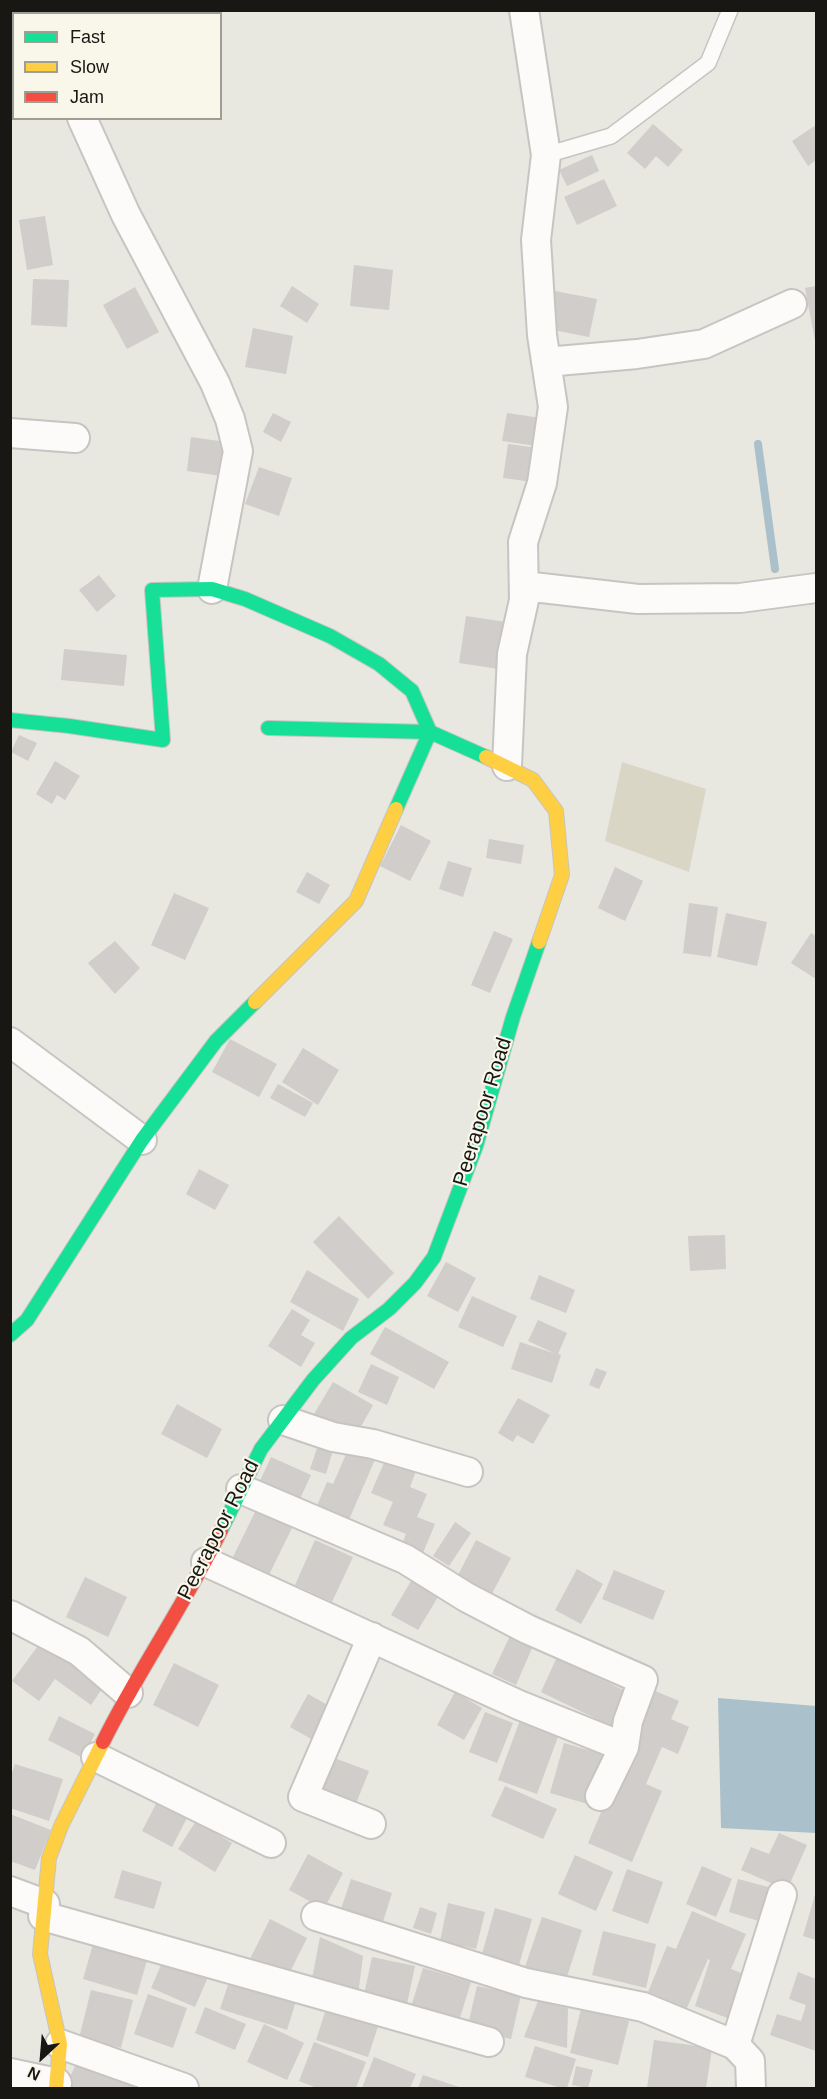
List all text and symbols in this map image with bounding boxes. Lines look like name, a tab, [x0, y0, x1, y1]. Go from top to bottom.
legend	[12, 12, 222, 120]
text: Fast	[70, 27, 105, 47]
text: Slow	[70, 57, 109, 77]
text: Jam	[70, 87, 104, 107]
street label: Peerapoor Road	[448, 1035, 518, 1189]
street label: Peerapoor Road	[173, 1456, 265, 1604]
north arrow	[12, 2027, 72, 2087]
text: N	[25, 2063, 43, 2084]

